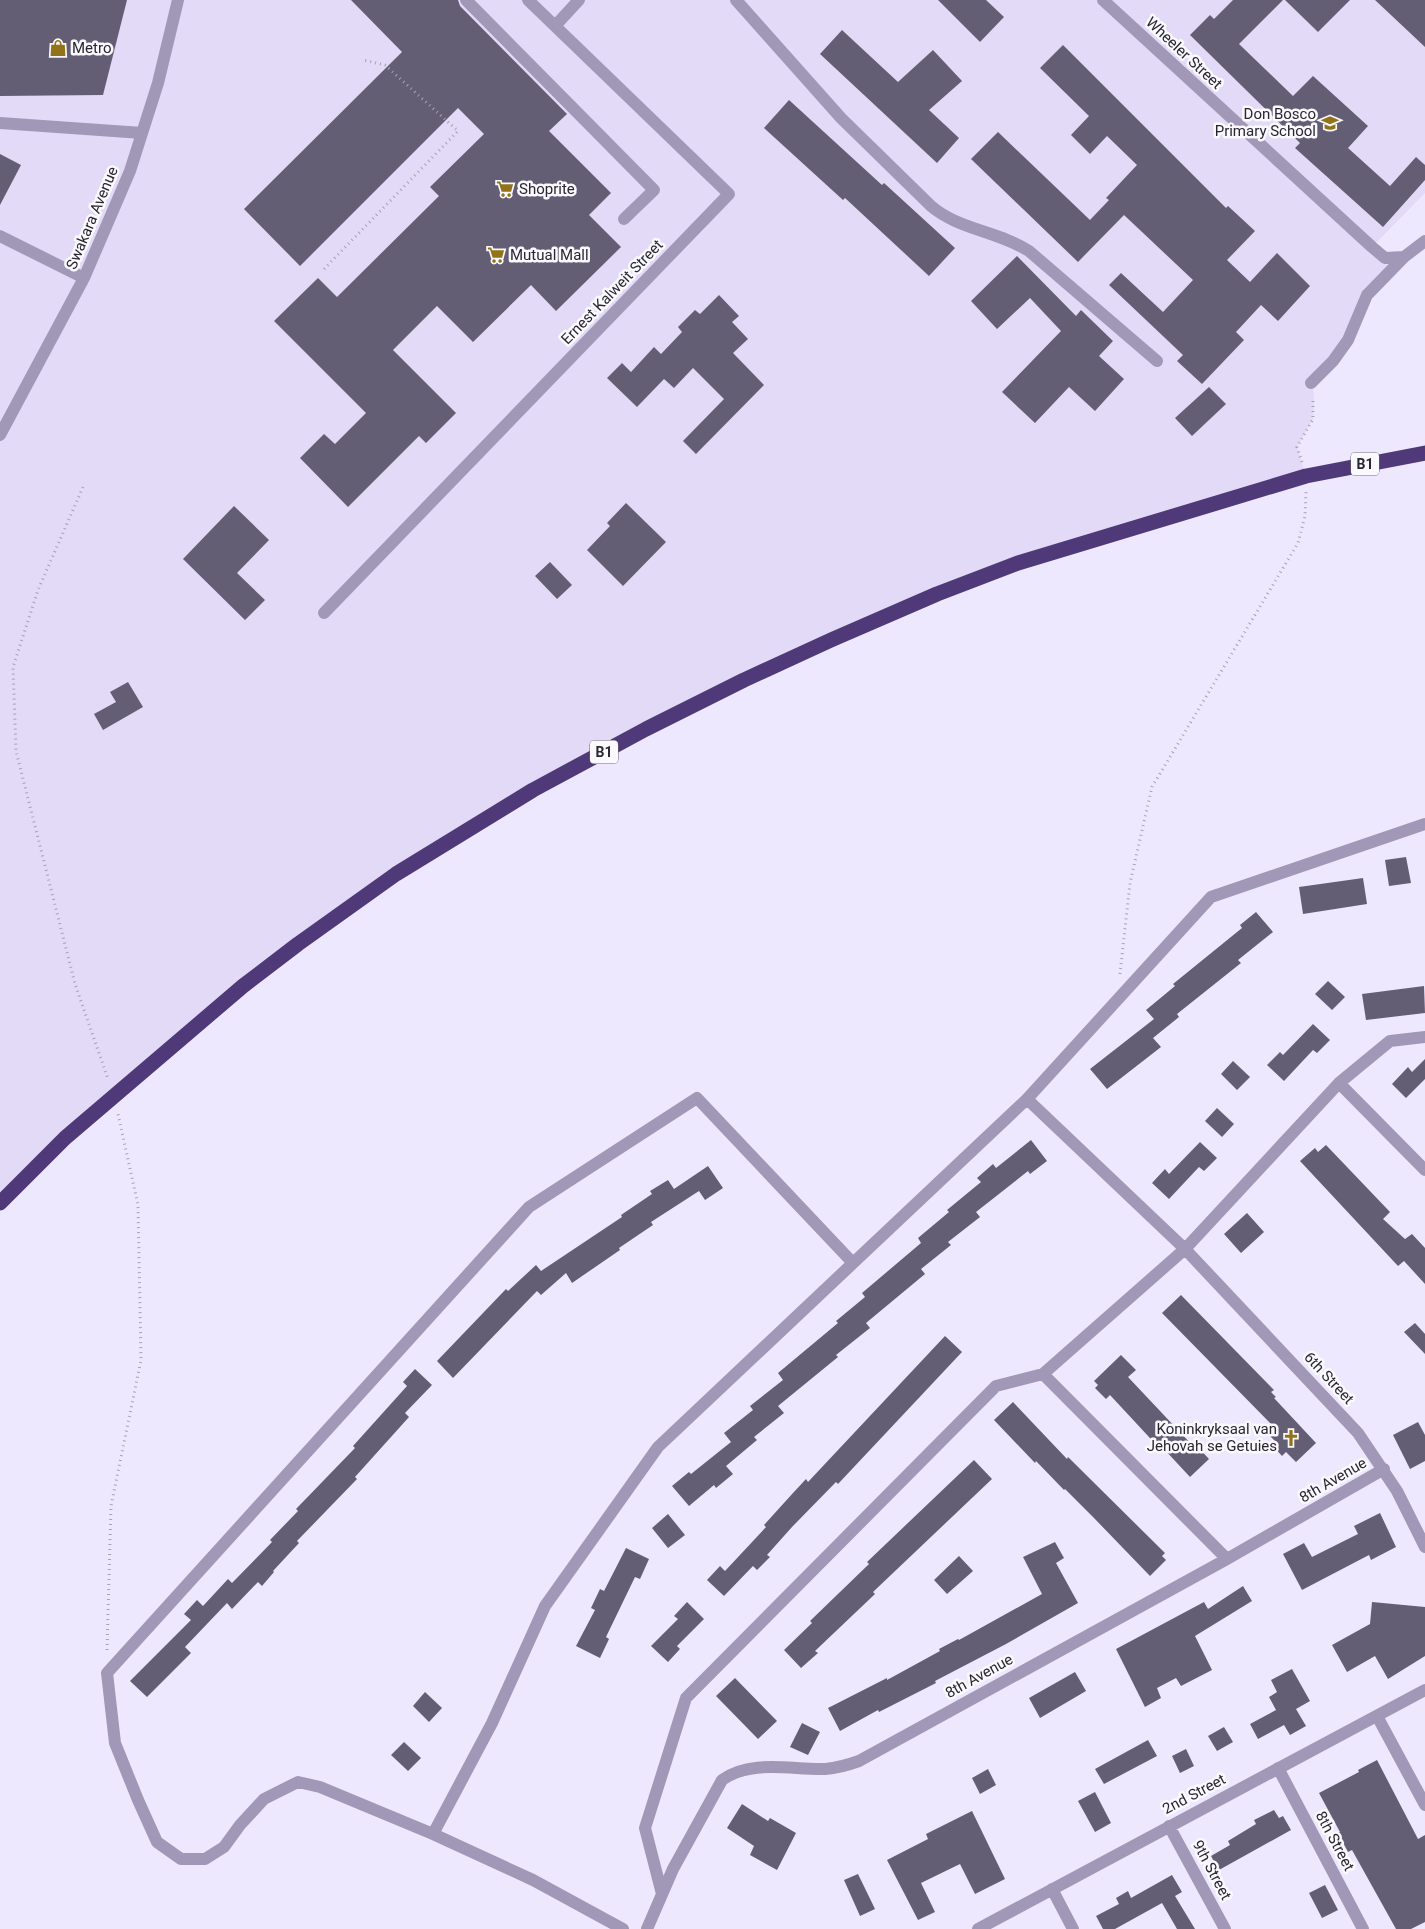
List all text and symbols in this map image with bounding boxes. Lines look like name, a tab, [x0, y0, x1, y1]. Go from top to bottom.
street label: Wheeler Street	[1142, 13, 1226, 93]
shop icon: Metro	[48, 38, 68, 58]
place label: Metro	[72, 39, 111, 57]
place label: Don Bosco Primary School	[1215, 105, 1316, 140]
school or university icon: Don Bosco Primary School	[1320, 113, 1340, 133]
street label: Swakara Avenue	[62, 164, 122, 272]
supermarket icon: Shoprite	[495, 179, 515, 199]
place label: Shoprite	[519, 180, 575, 198]
street label: Ernest Kalweit Street	[557, 236, 667, 348]
supermarket icon: Mutual Mall	[486, 245, 506, 265]
place label: Mutual Mall	[510, 246, 589, 264]
road number: B1	[1351, 452, 1379, 476]
road number: B1	[590, 740, 618, 764]
street label: 6th Street	[1300, 1348, 1358, 1408]
place label: Koninkryksaal van Jehovah se Getuies	[1147, 1420, 1277, 1455]
church icon: Koninkryksaal van Jehovah se Getuies	[1281, 1428, 1301, 1448]
street label: 8th Avenue	[1296, 1454, 1370, 1506]
street label: 8th Avenue	[942, 1650, 1016, 1702]
street label: 2nd Street	[1160, 1770, 1229, 1818]
street label: 8th Street	[1312, 1808, 1358, 1874]
street label: 9th Street	[1189, 1837, 1235, 1903]

